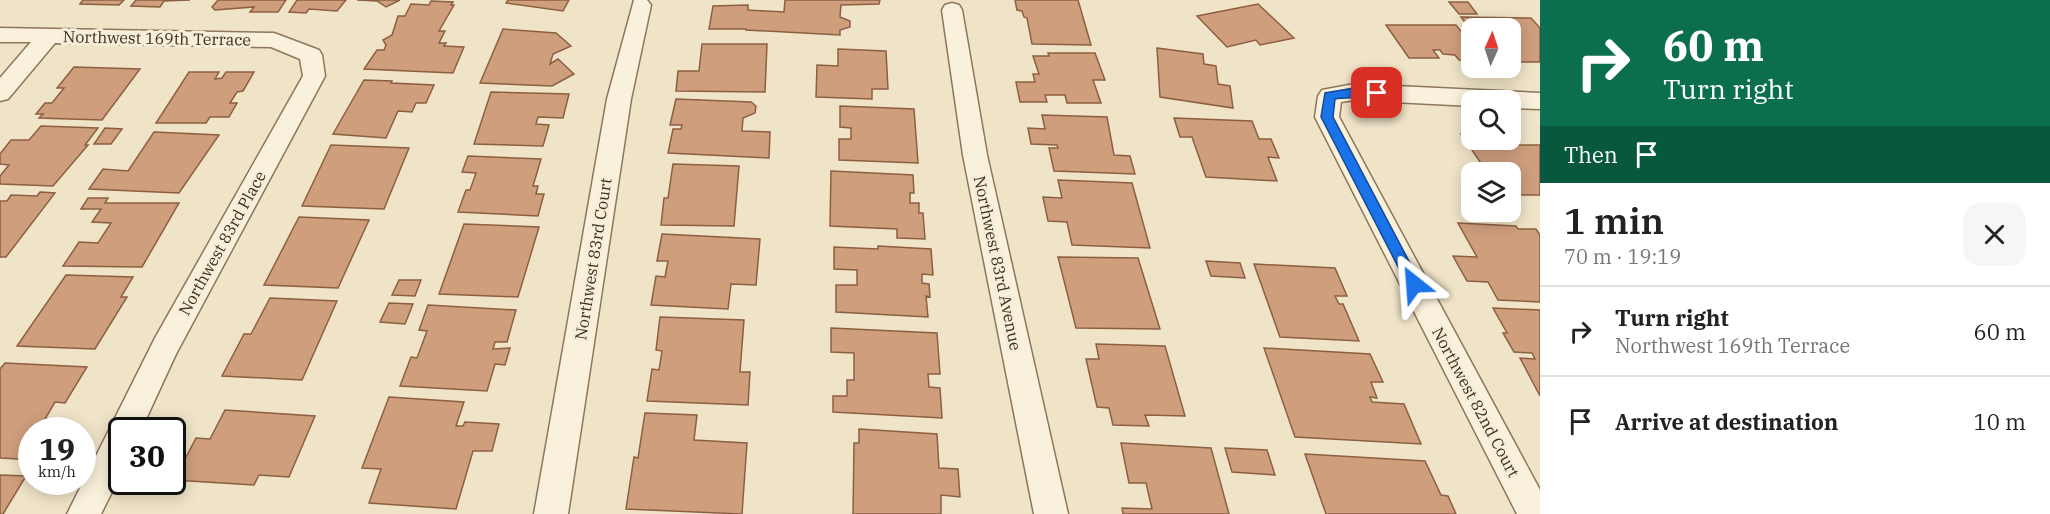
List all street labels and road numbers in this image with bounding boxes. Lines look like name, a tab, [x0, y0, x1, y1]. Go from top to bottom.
street label: Northwest 169th Terrace	[63, 26, 251, 50]
street label: Northwest 83rd Place	[174, 167, 270, 319]
street label: Northwest 83rd Avenue	[970, 174, 1026, 352]
street label: Northwest 83rd Court	[570, 176, 616, 341]
street label: Northwest 82nd Court	[1428, 324, 1524, 481]

